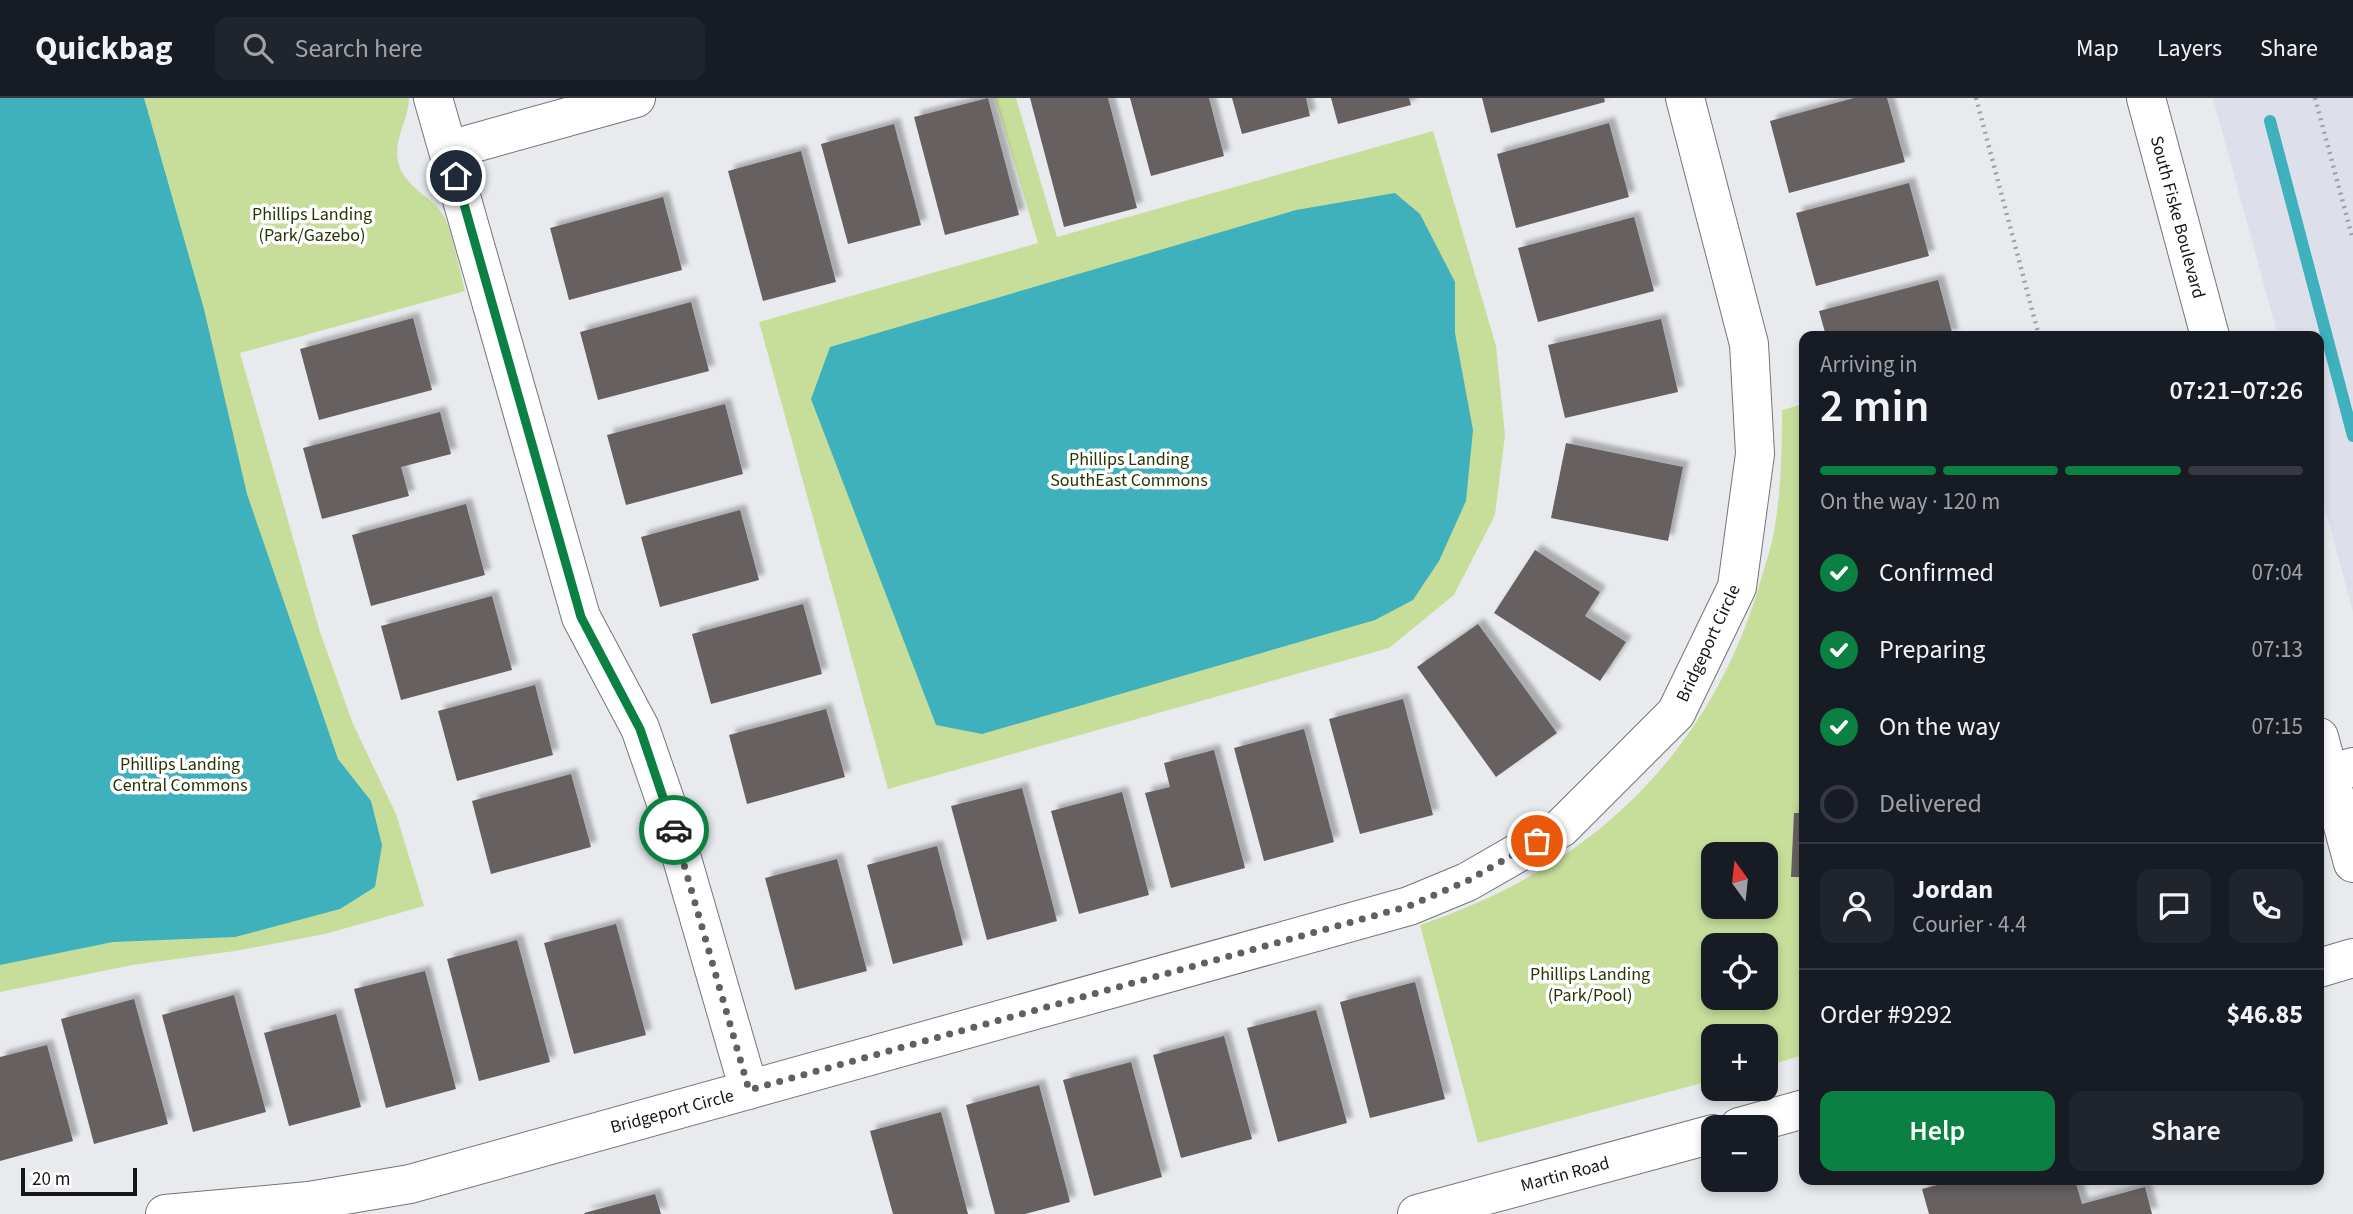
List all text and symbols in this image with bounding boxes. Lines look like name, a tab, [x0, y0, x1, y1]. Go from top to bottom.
search box	[215, 17, 705, 80]
text: Quickbag	[35, 25, 173, 72]
icon: search	[239, 29, 277, 67]
text: Search here	[295, 30, 423, 67]
text: Map	[2076, 31, 2119, 66]
text: Layers	[2157, 31, 2222, 66]
text: Share	[2260, 31, 2318, 66]
street label: South Fiske Boulevard	[2144, 133, 2211, 301]
pin	[426, 146, 486, 206]
icon: home	[437, 157, 475, 195]
park label: Phillips Landing (Park/Gazebo)	[252, 202, 372, 248]
text: Arriving in	[1820, 348, 1918, 381]
text: 07:21–07:26	[2170, 372, 2303, 409]
text: 2 min	[1820, 374, 1929, 439]
park label: Phillips Landing SouthEast Commons	[1050, 447, 1208, 493]
text: On the way · 120 m	[1820, 485, 2000, 518]
icon: check	[1820, 554, 1858, 592]
text: Confirmed	[1879, 554, 1994, 591]
text: 07:04	[2252, 556, 2303, 589]
street label: Bridgeport Circle	[1670, 580, 1747, 706]
icon: check	[1820, 631, 1858, 669]
text: Preparing	[1879, 631, 1985, 668]
text: 07:13	[2252, 633, 2303, 666]
icon: check	[1820, 708, 1858, 746]
text: On the way	[1879, 708, 2000, 745]
text: 07:15	[2252, 710, 2303, 743]
park label: Phillips Landing Central Commons	[112, 752, 248, 798]
text: Delivered	[1879, 785, 1982, 822]
courier	[639, 795, 709, 865]
icon: car	[655, 811, 693, 849]
pin	[1507, 811, 1567, 871]
icon: bag	[1518, 822, 1556, 860]
north arrow	[1701, 842, 1778, 919]
map controls	[1701, 842, 1778, 1192]
button: person	[1820, 869, 1894, 943]
button: chat	[2137, 869, 2211, 943]
button: phone	[2229, 869, 2303, 943]
text: Jordan	[1912, 871, 1993, 908]
text: Courier · 4.4	[1912, 908, 2027, 941]
button: locate	[1701, 933, 1778, 1010]
park label: Phillips Landing (Park/Pool)	[1530, 962, 1650, 1008]
text: Order #9292	[1820, 996, 1952, 1033]
text: $46.85	[2227, 996, 2303, 1033]
button: +	[1701, 1024, 1778, 1101]
street label: Bridgeport Circle	[607, 1083, 737, 1140]
button: Help	[1820, 1091, 2055, 1171]
button: Share	[2069, 1091, 2303, 1171]
button: −	[1701, 1115, 1778, 1192]
street label: Martin Road	[1518, 1151, 1612, 1198]
scale bar	[21, 1165, 136, 1197]
text: 20 m	[32, 1166, 70, 1193]

